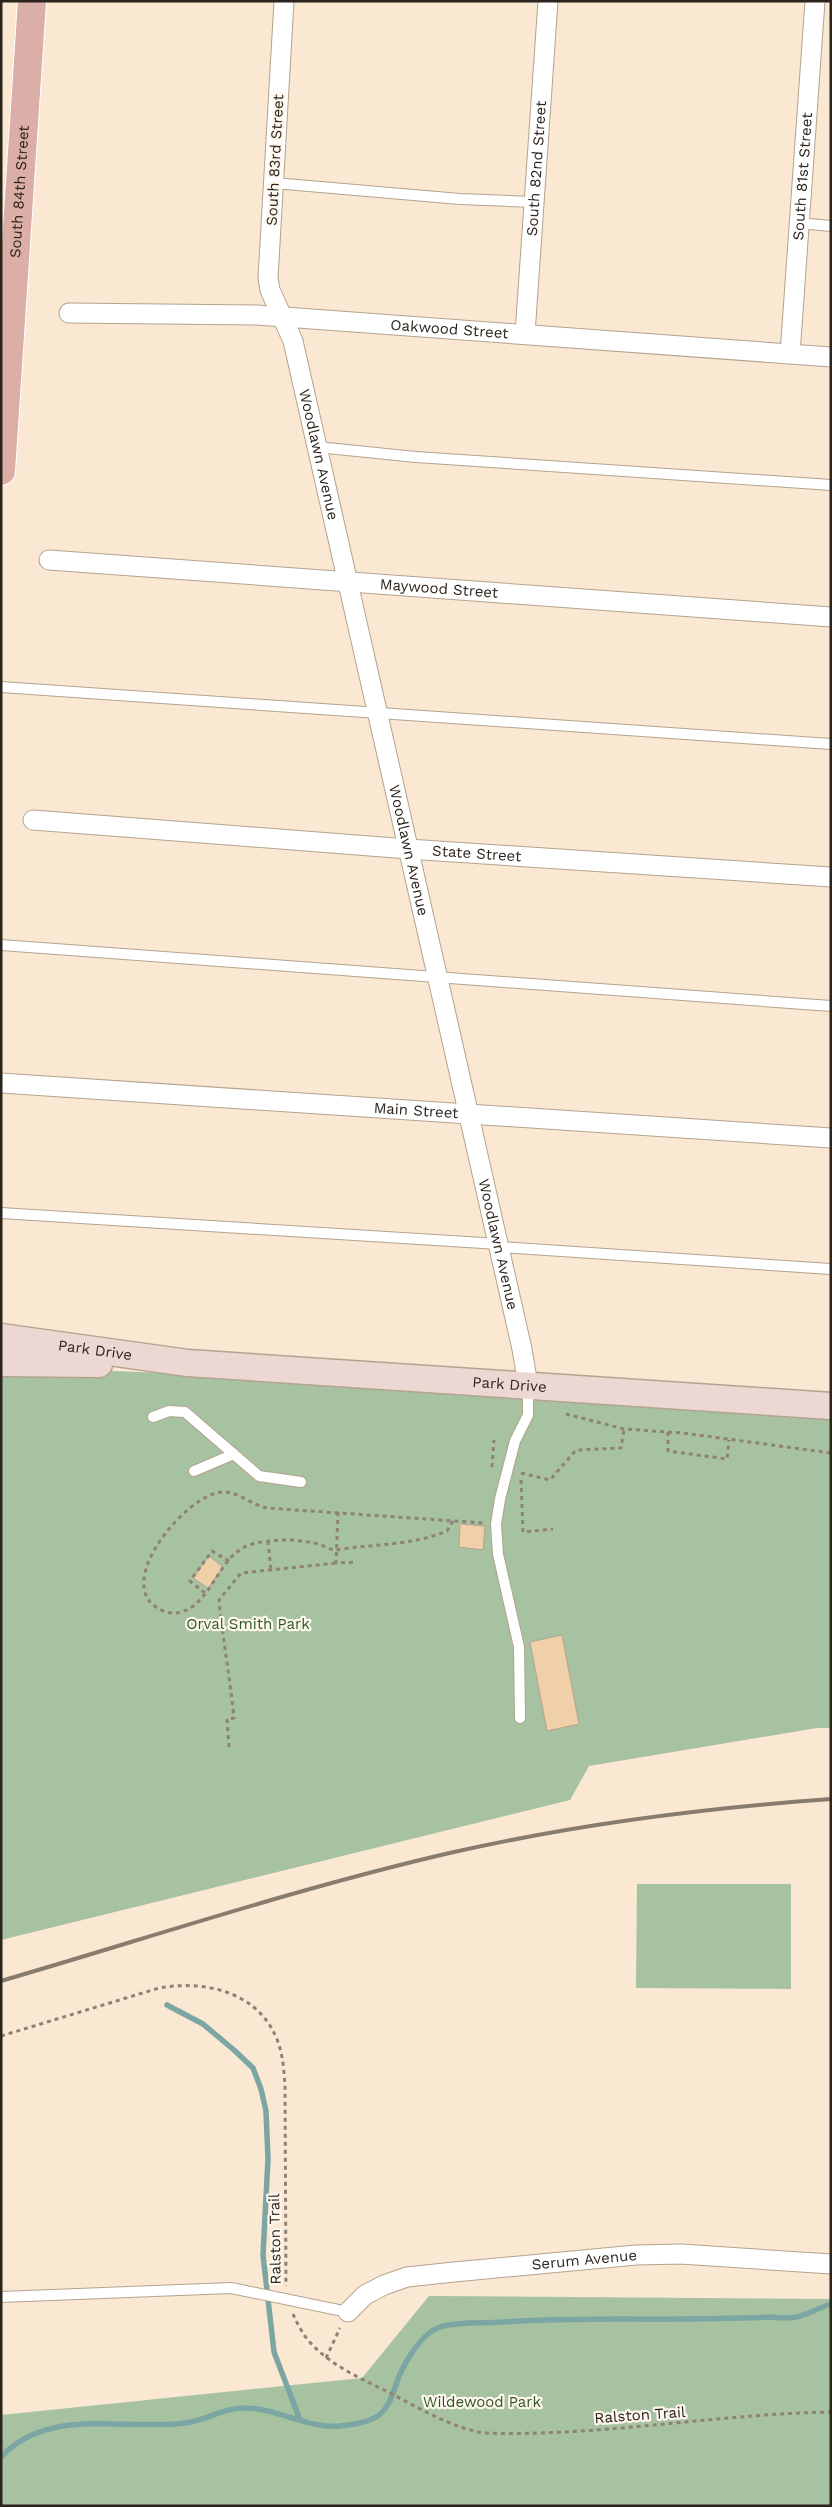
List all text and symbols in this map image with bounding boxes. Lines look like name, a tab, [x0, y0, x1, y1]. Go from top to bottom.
street label: South 83rd Street	[263, 93, 287, 226]
street label: South 82nd Street	[523, 99, 550, 237]
street label: South 81st Street	[789, 111, 816, 241]
street label: South 84th Street	[6, 124, 33, 259]
street label: Oakwood Street	[390, 316, 510, 342]
street label: Woodlawn Avenue	[295, 387, 342, 522]
street label: Maywood Street	[379, 575, 499, 602]
street label: Woodlawn Avenue	[385, 783, 432, 918]
street label: State Street	[432, 842, 523, 866]
street label: Main Street	[373, 1099, 460, 1122]
street label: Woodlawn Avenue	[475, 1177, 522, 1312]
street label: Park Drive	[57, 1336, 133, 1364]
street label: Park Drive	[472, 1373, 547, 1396]
park label: Orval Smith Park	[186, 1615, 310, 1633]
street label: Ralston Trail	[265, 2193, 285, 2285]
street label: Serum Avenue	[531, 2246, 638, 2274]
park label: Wildewood Park	[423, 2393, 541, 2411]
street label: Ralston Trail	[594, 2403, 687, 2427]

